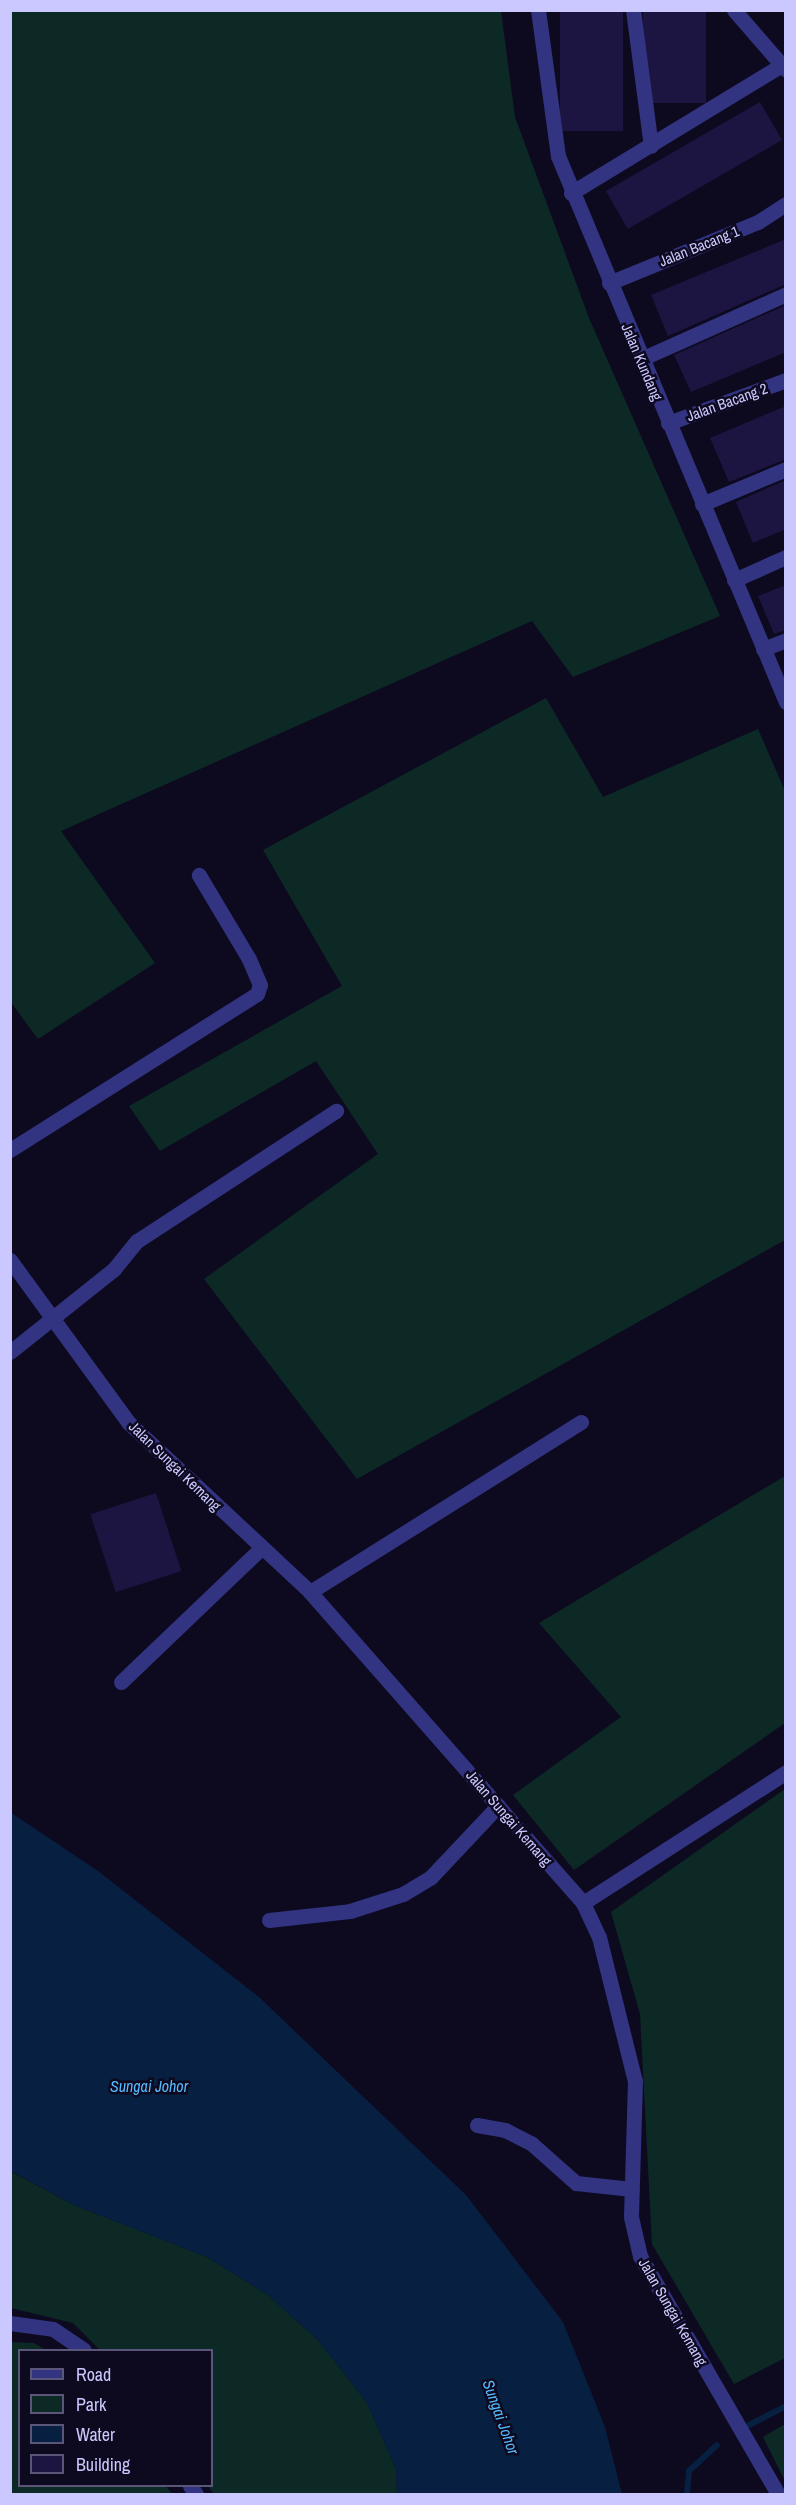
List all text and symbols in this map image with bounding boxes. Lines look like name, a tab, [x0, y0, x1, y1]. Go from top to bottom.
street label: Jalan Bacang 1	[656, 222, 742, 270]
street label: Jalan Kundang	[618, 321, 666, 403]
street label: Jalan Bacang 2	[684, 379, 770, 425]
street label: Jalan Sungai Kemang	[125, 1417, 225, 1515]
street label: Jalan Sungai Kemang	[463, 1766, 555, 1870]
water label: Sungai Johor	[110, 2076, 188, 2096]
street label: Jalan Sungai Kemang	[635, 2255, 711, 2369]
legend	[18, 2349, 213, 2487]
text: Road	[76, 2362, 111, 2387]
water label: Sungai Johor	[479, 2377, 523, 2457]
text: Park	[76, 2392, 106, 2417]
text: Water	[76, 2422, 115, 2447]
text: Building	[76, 2452, 130, 2477]

